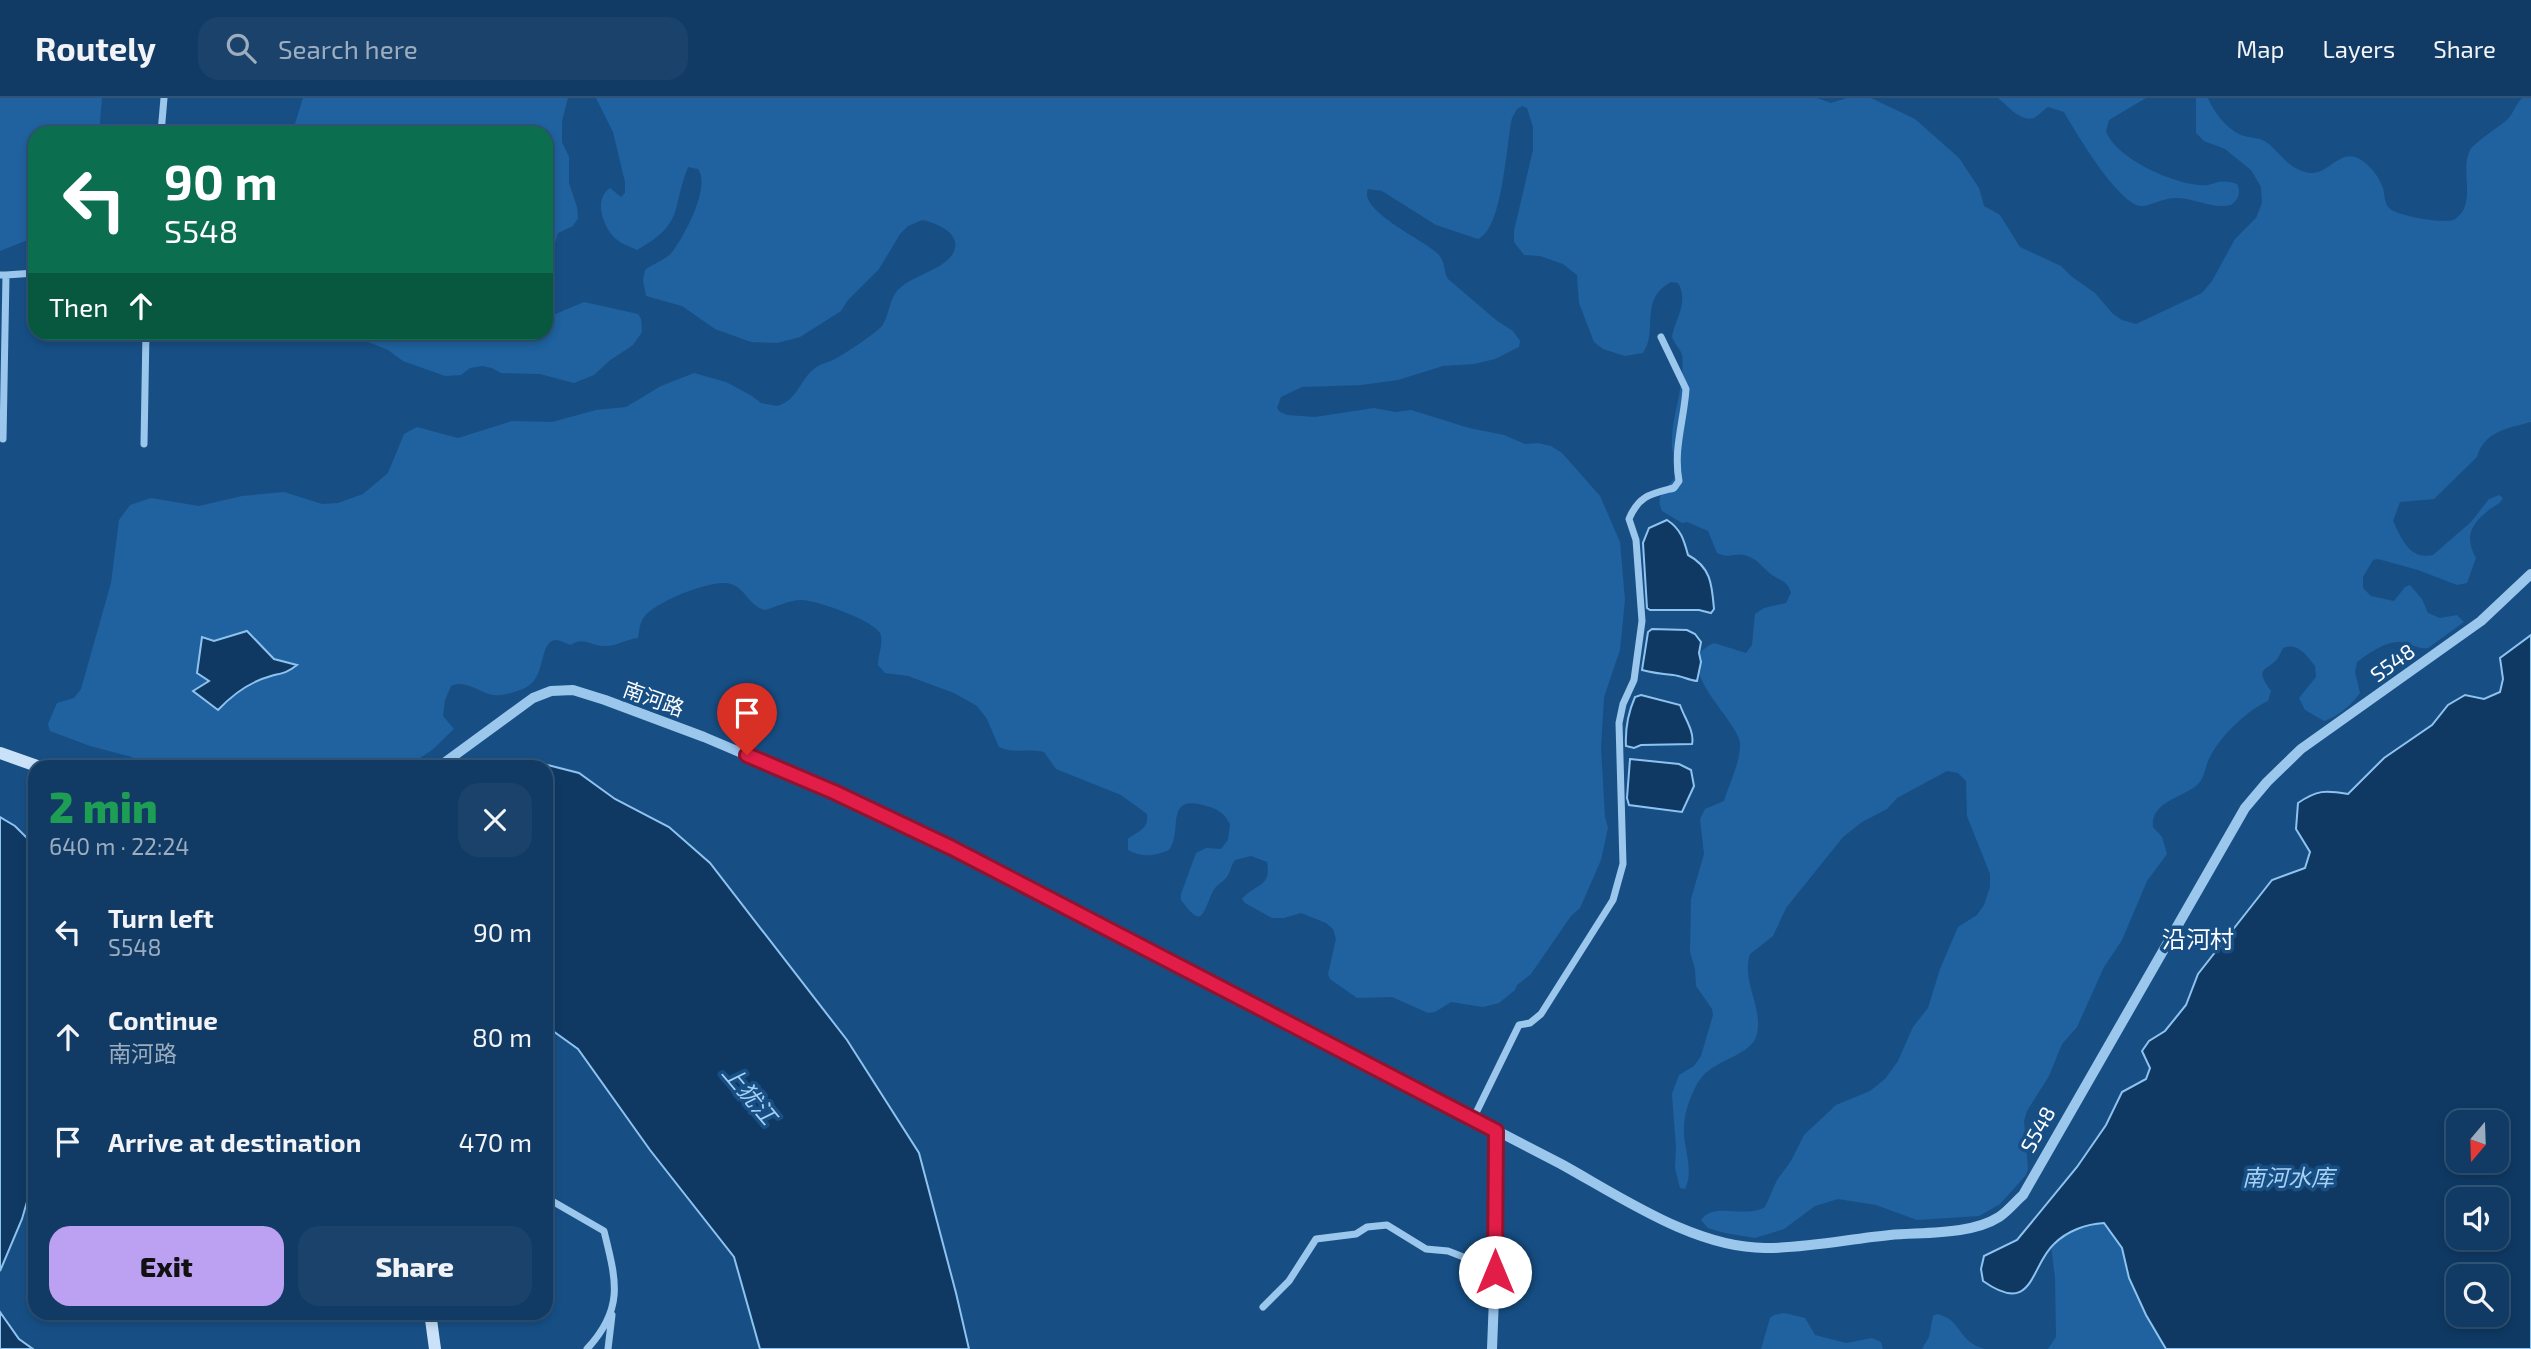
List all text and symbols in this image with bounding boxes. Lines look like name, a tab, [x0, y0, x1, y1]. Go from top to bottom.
search box	[198, 17, 688, 80]
text: Routely	[35, 28, 156, 68]
icon: search	[222, 29, 260, 67]
text: Search here	[278, 33, 418, 64]
text: Map	[2236, 34, 2284, 63]
text: Layers	[2322, 34, 2395, 63]
text: Share	[2433, 34, 2496, 63]
text: 90 m	[164, 151, 278, 210]
icon: left	[49, 154, 140, 245]
text: S548	[164, 211, 238, 249]
icon: ahead	[122, 287, 160, 325]
text: Then	[49, 291, 108, 322]
street label: S548	[2365, 638, 2419, 686]
street label: 南河路	[620, 675, 688, 721]
pin	[717, 683, 777, 755]
icon: arrive	[728, 694, 766, 732]
text: 2 min	[49, 781, 158, 831]
button: close	[458, 783, 532, 857]
text: 640 m · 22:24	[49, 832, 189, 860]
text: Turn left	[108, 902, 214, 933]
icon: left	[49, 913, 87, 951]
text: 90 m	[473, 916, 532, 947]
district label: 沿河村	[2162, 924, 2234, 953]
text: S548	[108, 933, 161, 961]
text: Continue	[108, 1004, 218, 1035]
icon: ahead	[49, 1018, 87, 1056]
text: 80 m	[472, 1021, 532, 1052]
text: 南河路	[108, 1039, 177, 1067]
water label: 上犹江	[717, 1059, 785, 1132]
street label: S548	[2014, 1102, 2060, 1156]
north arrow	[2446, 1110, 2510, 1172]
map controls	[2446, 1110, 2509, 1327]
icon: arrive	[49, 1123, 87, 1161]
text: Arrive at destination	[108, 1126, 361, 1157]
text: 470 m	[458, 1126, 532, 1157]
water label: 南河水库	[2242, 1163, 2338, 1191]
button: sound	[2446, 1187, 2509, 1250]
button: Exit	[49, 1226, 284, 1306]
button: Share	[298, 1226, 532, 1306]
position arrow	[1458, 1235, 1532, 1309]
button: search	[2446, 1264, 2509, 1327]

